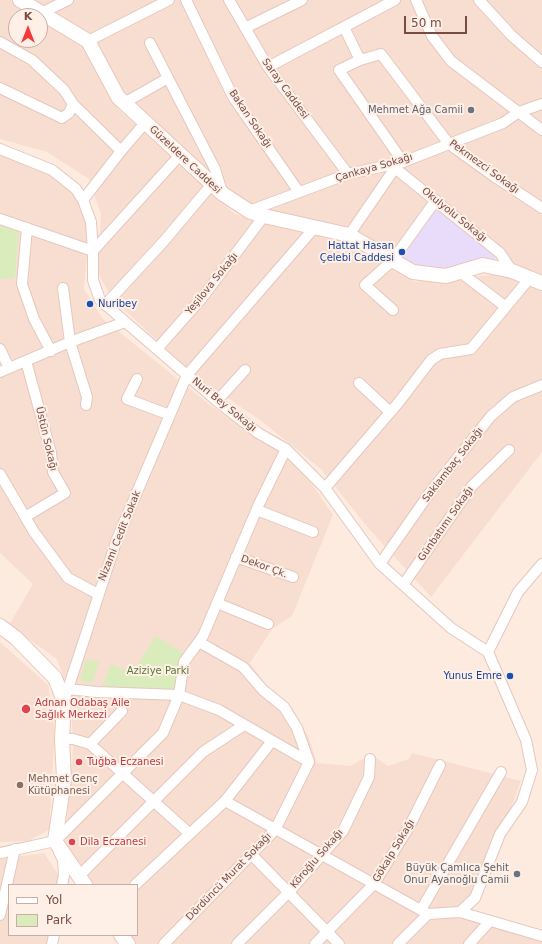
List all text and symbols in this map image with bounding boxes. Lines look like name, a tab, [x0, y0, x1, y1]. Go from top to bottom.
north arrow	[8, 8, 48, 48]
scale bar	[406, 8, 469, 34]
text: K	[24, 10, 32, 23]
text: 50 m	[411, 16, 442, 30]
street label: Saray Caddesi	[259, 56, 311, 122]
street label: Bakan Sokağı	[226, 88, 274, 150]
place label: Mehmet Ağa Camii	[368, 104, 463, 116]
marker: Mehmet Ağa Camii	[466, 105, 476, 115]
street label: Güzeldere Caddesi	[147, 124, 223, 196]
street label: Pekmezci Sokağı	[447, 138, 521, 196]
street label: Çankaya Sokağı	[334, 151, 414, 185]
street label: Okulyolu Sokağı	[419, 185, 489, 245]
place label: Hattat Hasan Çelebi Caddesi	[320, 240, 394, 264]
marker: Hattat Hasan Çelebi Caddesi	[397, 247, 407, 257]
street label: Yeşilova Sokağı	[183, 251, 241, 317]
place label: Nuribey	[98, 298, 137, 310]
marker: Nuribey	[85, 299, 95, 309]
street label: Nuri Bey Sokağı	[189, 375, 259, 435]
street label: Üstün Sokağı	[33, 406, 59, 472]
street label: Saklambaç Sokağı	[420, 425, 486, 505]
street label: Günbatımı Sokağı	[416, 484, 476, 564]
street label: Nizami Cedit Sokak	[96, 489, 144, 583]
street label: Dekor Çk.	[239, 553, 289, 581]
park label: Aziziye Parki	[127, 665, 189, 677]
place label: Yunus Emre	[444, 670, 502, 682]
marker: Yunus Emre	[505, 671, 515, 681]
place label: Adnan Odabaş Aile Sağlık Merkezi	[35, 697, 130, 720]
marker: Adnan Odabaş Aile Sağlık Merkezi	[20, 703, 32, 715]
place label: Tuğba Eczanesi	[87, 756, 164, 768]
marker: Tuğba Eczanesi	[74, 757, 84, 767]
place label: Mehmet Genç Kütüphanesi	[28, 773, 98, 796]
marker: Mehmet Genç Kütüphanesi	[15, 780, 25, 790]
street label: Gökalp Sokağı	[371, 817, 417, 885]
street label: Köroğlu Sokağı	[288, 827, 346, 891]
street label: Dördüncü Murat Sokağı	[184, 831, 274, 923]
place label: Dila Eczanesi	[80, 836, 146, 848]
marker: Dila Eczanesi	[67, 837, 77, 847]
place label: Büyük Çamlıca Şehit Onur Ayanoğlu Camii	[403, 862, 509, 886]
marker: Büyük Çamlıca Şehit Onur Ayanoğlu Camii	[512, 869, 522, 879]
legend	[8, 884, 138, 936]
text: Yol	[46, 893, 62, 907]
text: Park	[46, 913, 72, 927]

